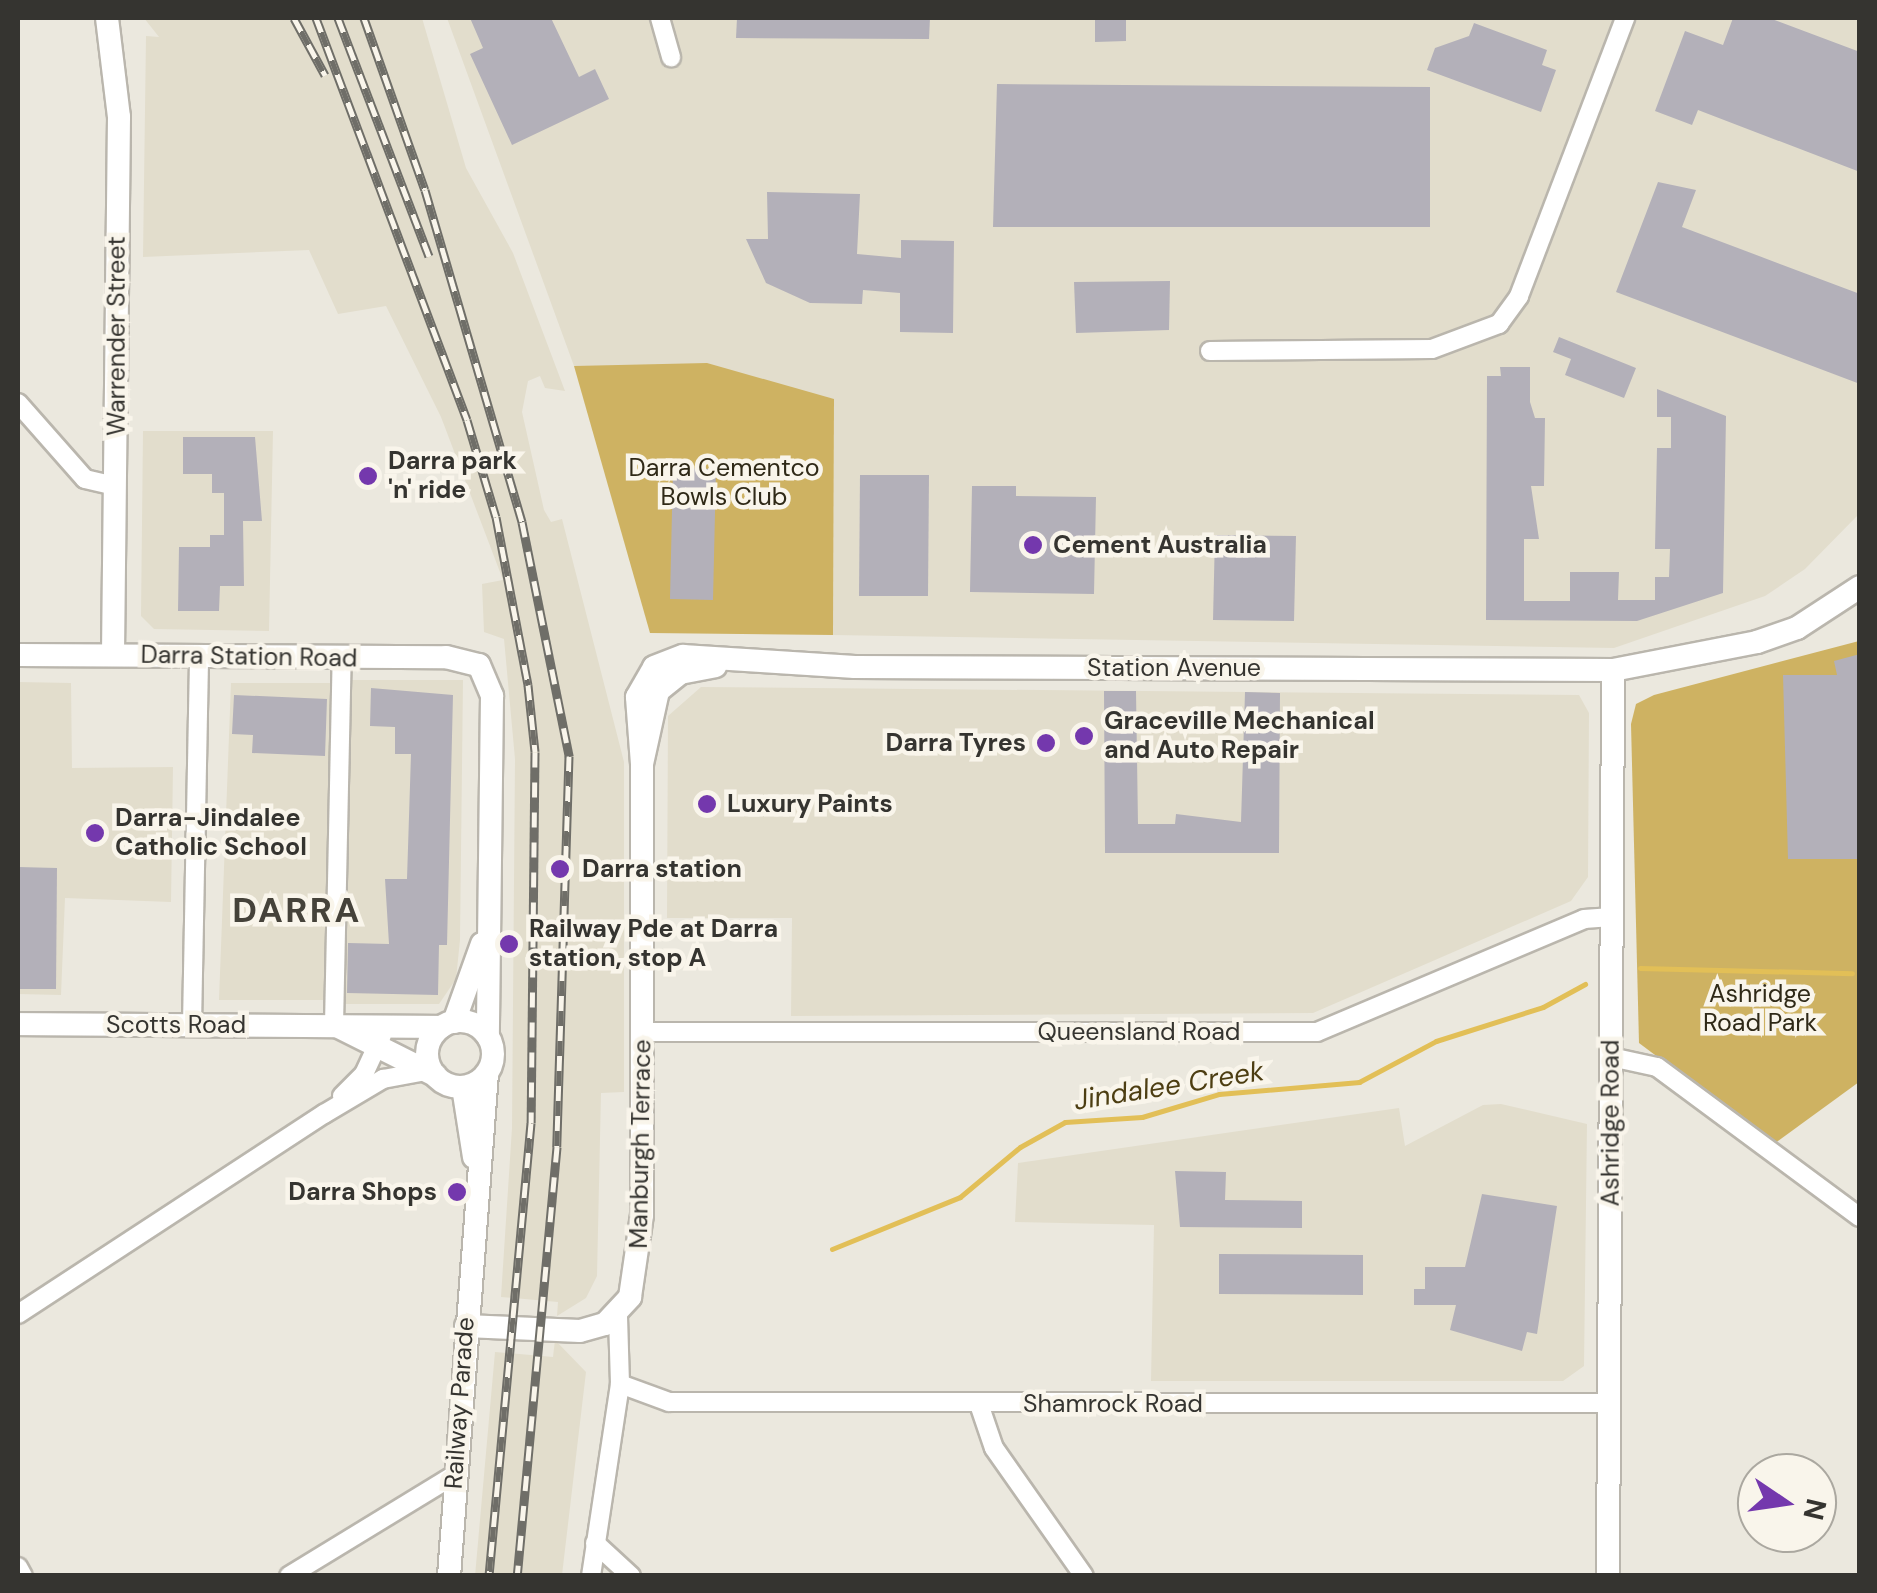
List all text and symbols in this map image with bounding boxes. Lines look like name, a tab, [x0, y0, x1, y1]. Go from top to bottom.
street label: Warrender Street	[102, 236, 132, 436]
place label: Darra park 'n' ride	[388, 447, 517, 506]
park label: Darra Cementco Bowls Club	[628, 454, 820, 513]
marker: Darra park 'n' ride	[357, 465, 379, 487]
place label: Cement Australia	[1053, 530, 1267, 560]
marker: Cement Australia	[1022, 534, 1044, 556]
street label: Darra Station Road	[140, 640, 358, 674]
street label: Station Avenue	[1087, 653, 1261, 683]
place label: Graceville Mechanical and Auto Repair	[1104, 707, 1375, 766]
marker: Graceville Mechanical and Auto Repair	[1073, 725, 1095, 747]
place label: Darra Tyres	[886, 728, 1026, 758]
marker: Darra Tyres	[1035, 732, 1057, 754]
place label: Luxury Paints	[727, 789, 893, 819]
marker: Luxury Paints	[696, 793, 718, 815]
place label: Darra-Jindalee Catholic School	[115, 804, 307, 863]
marker: Darra-Jindalee Catholic School	[84, 822, 106, 844]
place label: Darra station	[582, 854, 742, 884]
marker: Darra station	[547, 856, 573, 882]
district label: DARRA	[232, 889, 362, 931]
place label: Railway Pde at Darra station, stop A	[529, 915, 778, 974]
marker: Railway Pde at Darra station, stop A	[498, 933, 520, 955]
park label: Ashridge Road Park	[1703, 980, 1817, 1039]
street label: Scotts Road	[106, 1010, 246, 1040]
street label: Queensland Road	[1037, 1017, 1241, 1047]
street label: Manburgh Terrace	[624, 1039, 658, 1249]
street label: Ashridge Road	[1596, 1040, 1626, 1206]
water label: Jindalee Creek	[1072, 1054, 1266, 1118]
place label: Darra Shops	[288, 1177, 437, 1207]
marker: Darra Shops	[446, 1181, 468, 1203]
street label: Railway Parade	[439, 1316, 481, 1490]
street label: Shamrock Road	[1023, 1389, 1203, 1419]
north arrow	[1737, 1453, 1837, 1553]
text: N	[1794, 1495, 1835, 1524]

